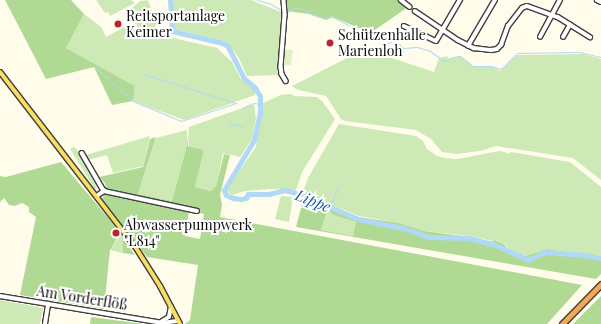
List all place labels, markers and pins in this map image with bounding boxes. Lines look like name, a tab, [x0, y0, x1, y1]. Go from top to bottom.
place label: Reitsportanlage Keimer	[126, 8, 225, 40]
marker: Reitsportanlage Keimer	[113, 19, 123, 29]
place label: Schützenhalle Marienloh	[338, 27, 426, 60]
marker: Schützenhalle Marienloh	[325, 38, 335, 48]
place label: Abwasserpumpwerk "L814"	[124, 217, 252, 250]
marker: Abwasserpumpwerk "L814"	[111, 228, 121, 238]

